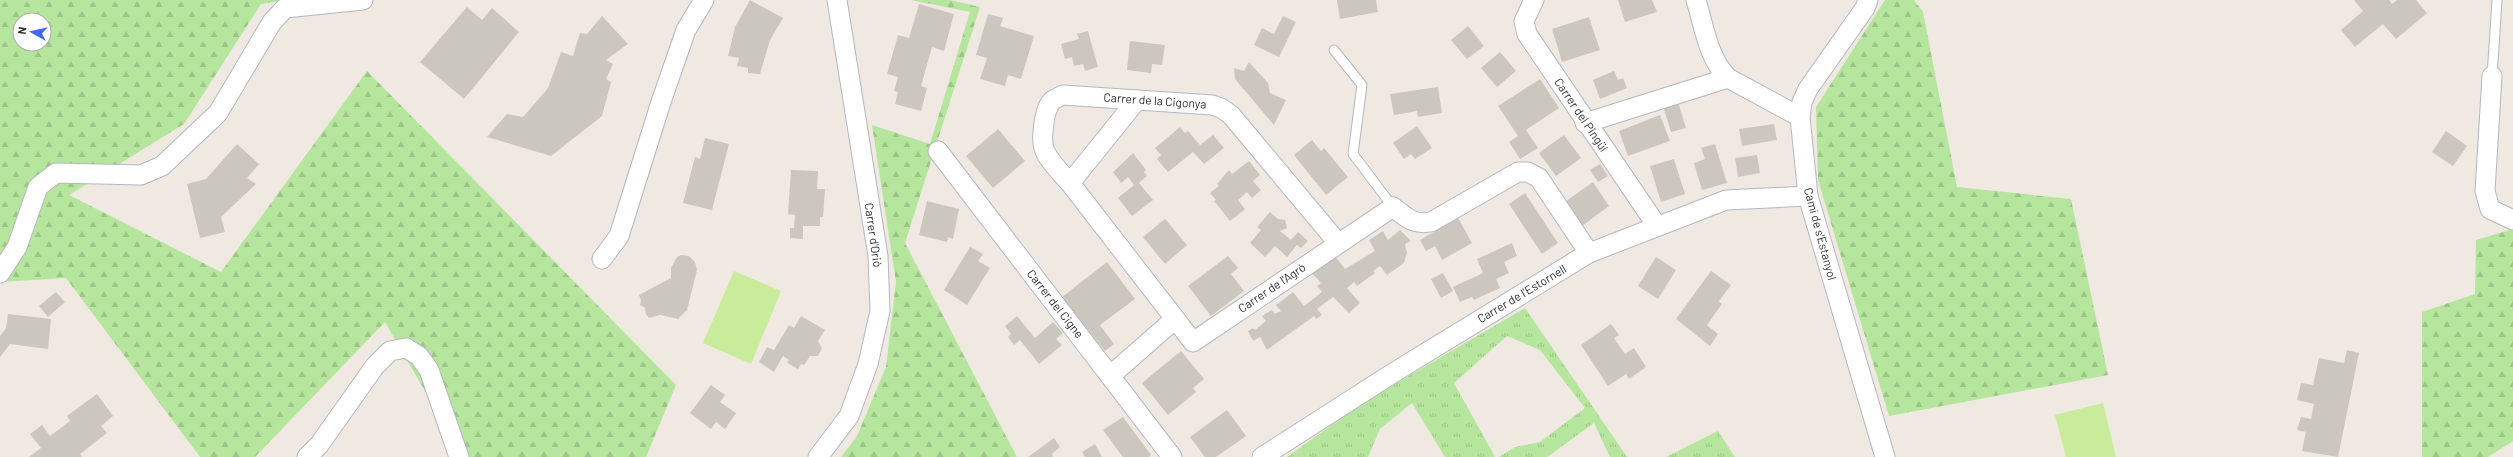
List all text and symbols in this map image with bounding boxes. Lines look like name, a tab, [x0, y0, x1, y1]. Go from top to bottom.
north arrow	[12, 12, 52, 52]
text: N	[15, 26, 29, 35]
street label: Carrer del Pingüí	[1552, 75, 1612, 154]
street label: Carrer de la Cigonya	[1103, 89, 1207, 111]
street label: Camí de s'Estanyol	[1802, 186, 1840, 281]
street label: Carrer d'Orió	[863, 202, 885, 268]
street label: Carrer de l'Agrò	[1235, 259, 1308, 315]
street label: Carrer de l'Estornell	[1474, 261, 1568, 325]
street label: Carrer del Cigne	[1025, 266, 1087, 340]

